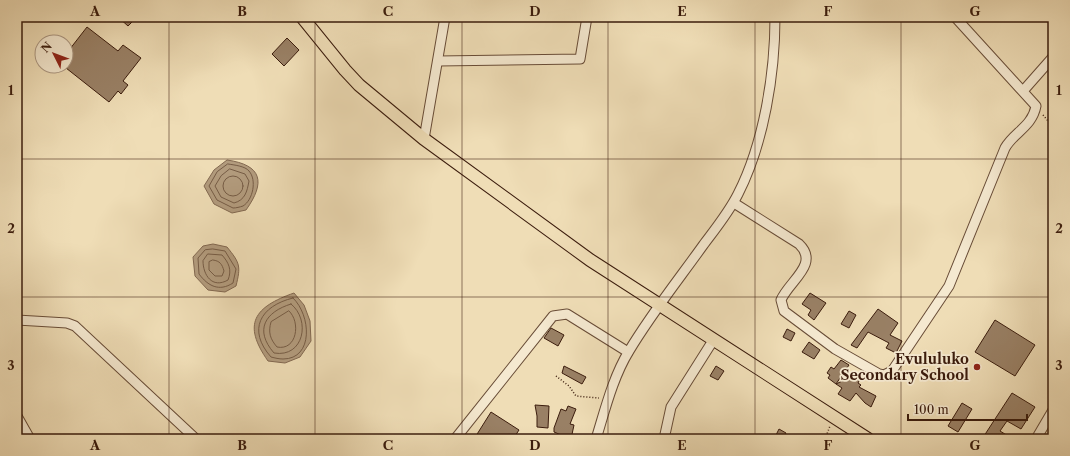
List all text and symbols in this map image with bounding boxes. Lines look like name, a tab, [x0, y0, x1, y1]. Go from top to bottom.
text: A	[89, 3, 101, 19]
text: B	[237, 3, 247, 19]
text: C	[383, 3, 393, 19]
text: D	[529, 3, 541, 19]
text: E	[677, 3, 687, 19]
text: F	[824, 3, 833, 19]
text: G	[969, 3, 981, 19]
north arrow	[34, 34, 74, 74]
text: N	[38, 39, 55, 56]
text: 1	[8, 82, 14, 98]
text: 1	[1056, 82, 1062, 98]
text: 2	[7, 220, 15, 236]
text: 2	[1055, 220, 1063, 236]
place label: Evululuko Secondary School	[840, 350, 969, 384]
text: 3	[7, 357, 15, 373]
text: 3	[1055, 357, 1063, 373]
marker: Evululuko Secondary School	[972, 362, 982, 372]
scale bar	[908, 396, 1027, 422]
text: 100 m	[914, 402, 949, 417]
text: A	[89, 437, 101, 453]
text: B	[237, 437, 247, 453]
text: C	[383, 437, 393, 453]
text: D	[529, 437, 541, 453]
text: E	[677, 437, 687, 453]
text: F	[824, 437, 833, 453]
text: G	[969, 437, 981, 453]

